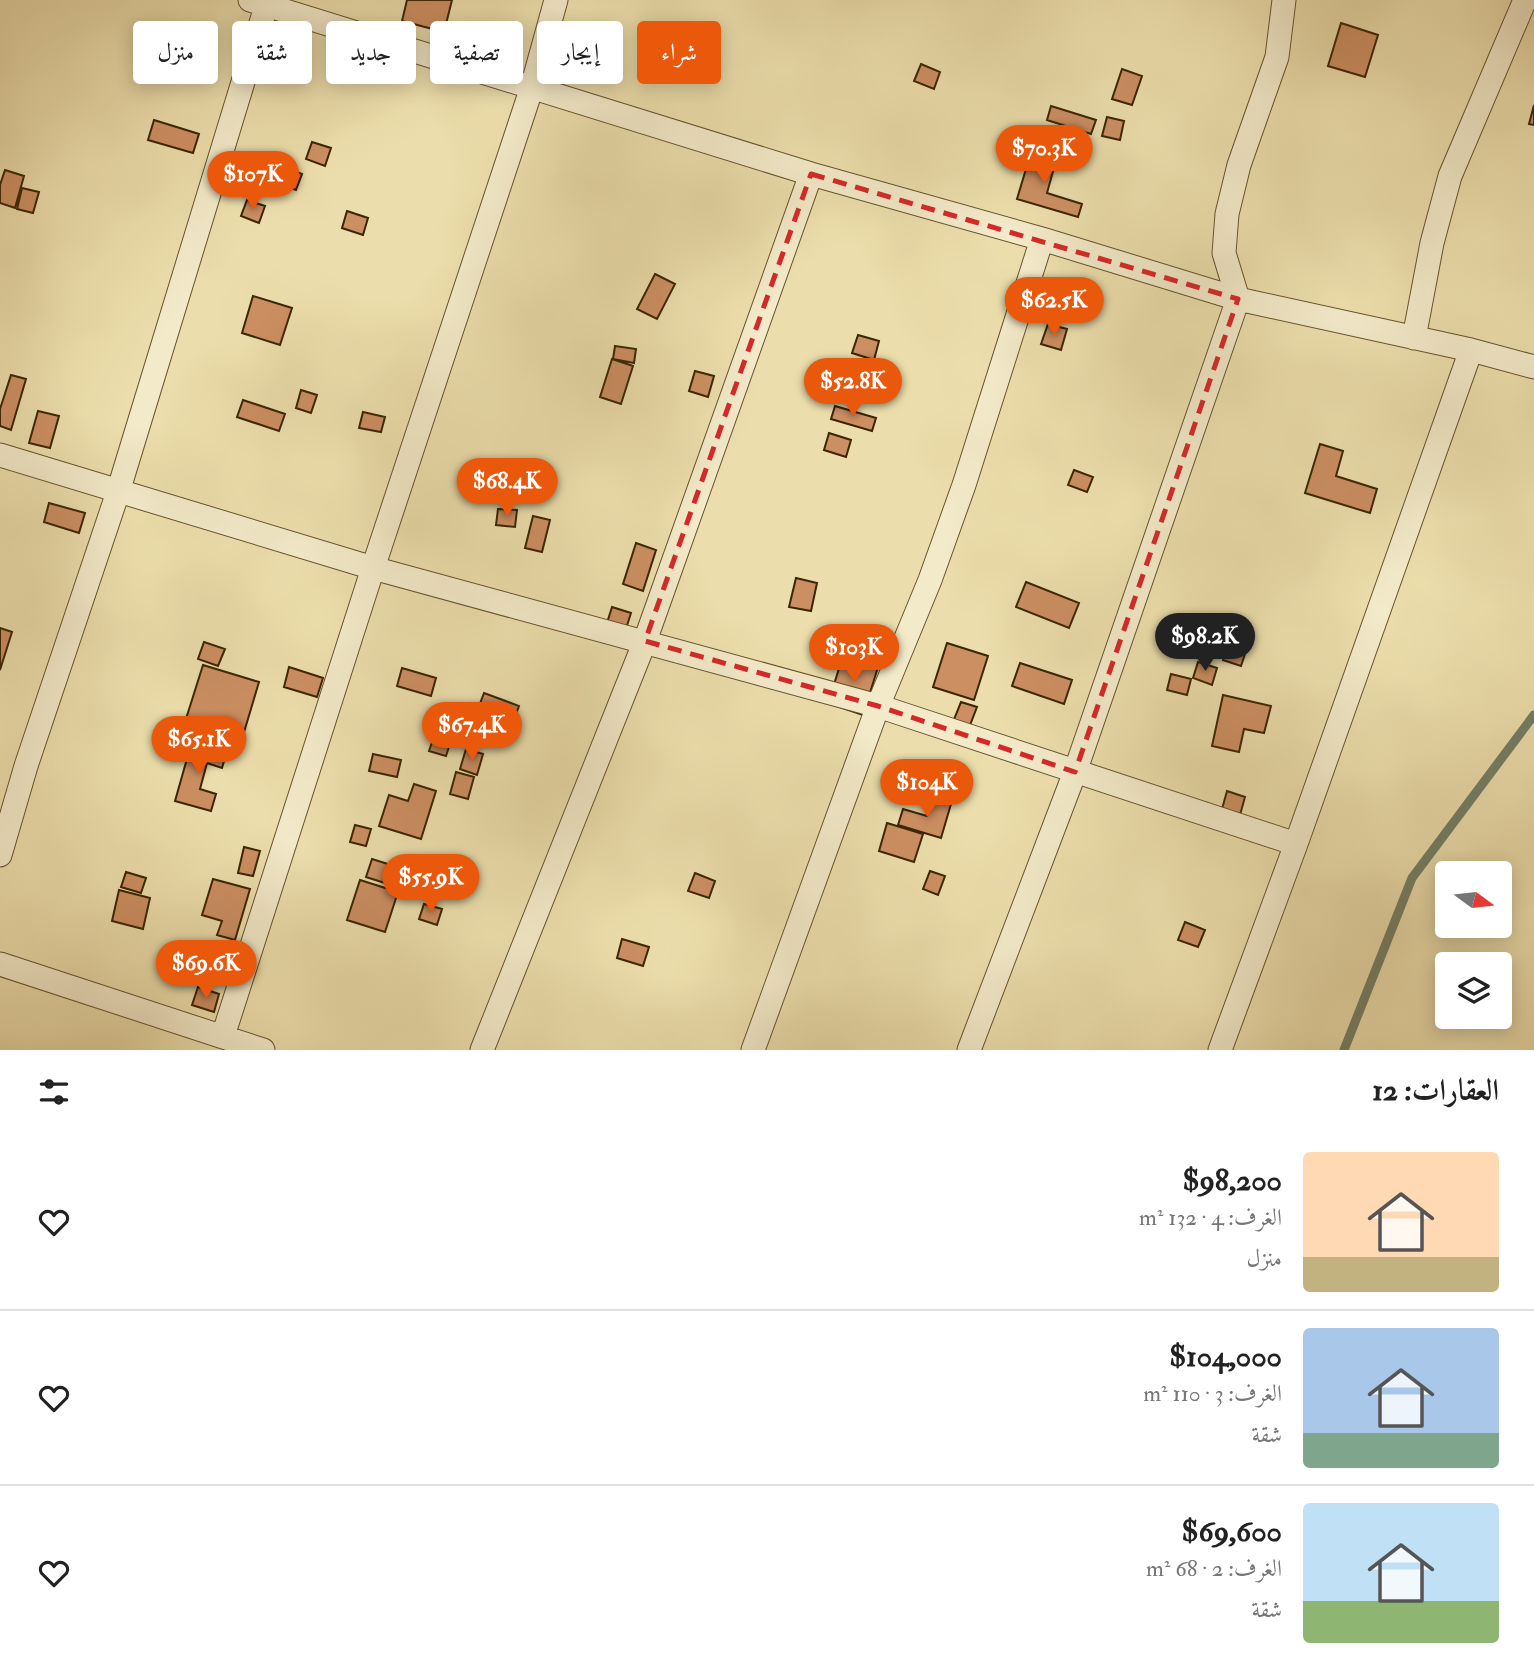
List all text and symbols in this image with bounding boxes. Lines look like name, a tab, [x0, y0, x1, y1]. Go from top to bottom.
chip: منزل	[133, 21, 218, 84]
chip: شقة	[232, 21, 312, 84]
chip: جديد	[326, 21, 416, 84]
chip: تصفية	[430, 21, 523, 84]
chip: إيجار	[537, 21, 623, 84]
chip: شراء	[637, 21, 721, 84]
pin: $70.3K	[987, 125, 1101, 185]
text: $70.3K	[1012, 133, 1076, 162]
pin: $107K	[204, 152, 302, 211]
text: $107K	[223, 159, 283, 188]
pin: $62.5K	[997, 278, 1111, 337]
text: $62.5K	[1021, 285, 1087, 314]
pin: $52.8K	[796, 358, 910, 418]
text: $52.8K	[820, 366, 886, 395]
pin: $68.4K	[450, 458, 564, 518]
text: $68.4K	[473, 466, 541, 495]
pin: $98.2K	[1148, 614, 1262, 673]
text: $98.2K	[1171, 621, 1239, 650]
pin: $103K	[805, 624, 903, 684]
text: $103K	[825, 632, 883, 661]
pin: $67.4K	[415, 702, 529, 762]
text: $67.4K	[438, 710, 506, 739]
pin: $65.1K	[142, 716, 256, 776]
text: $65.1K	[167, 724, 231, 753]
pin: $104K	[878, 760, 976, 819]
text: $104K	[896, 767, 958, 796]
pin: $55.9K	[374, 855, 488, 914]
north arrow	[1435, 861, 1512, 938]
map controls	[1435, 861, 1512, 1029]
text: $55.9K	[398, 862, 464, 891]
pin: $69.6K	[149, 940, 263, 1000]
text: $69.6K	[172, 948, 240, 977]
button: layers	[1435, 952, 1512, 1029]
text: العقارات: 12	[1372, 1072, 1499, 1109]
icon: filters	[35, 1073, 73, 1111]
text: $98,200	[1182, 1162, 1282, 1199]
icon: home	[1359, 1180, 1443, 1264]
icon: heart	[35, 1203, 73, 1241]
text: الغرف: 4 · 132 m²	[1139, 1203, 1282, 1232]
text: منزل	[1247, 1244, 1282, 1273]
text: $104,000	[1169, 1338, 1282, 1375]
icon: home	[1359, 1356, 1443, 1440]
icon: heart	[35, 1379, 73, 1417]
text: الغرف: 3 · 110 m²	[1143, 1379, 1282, 1408]
text: شقة	[1252, 1420, 1282, 1449]
text: $69,600	[1182, 1513, 1282, 1550]
icon: home	[1359, 1531, 1443, 1615]
icon: heart	[35, 1554, 73, 1592]
text: الغرف: 2 · 68 m²	[1146, 1554, 1282, 1583]
text: شقة	[1252, 1595, 1282, 1624]

